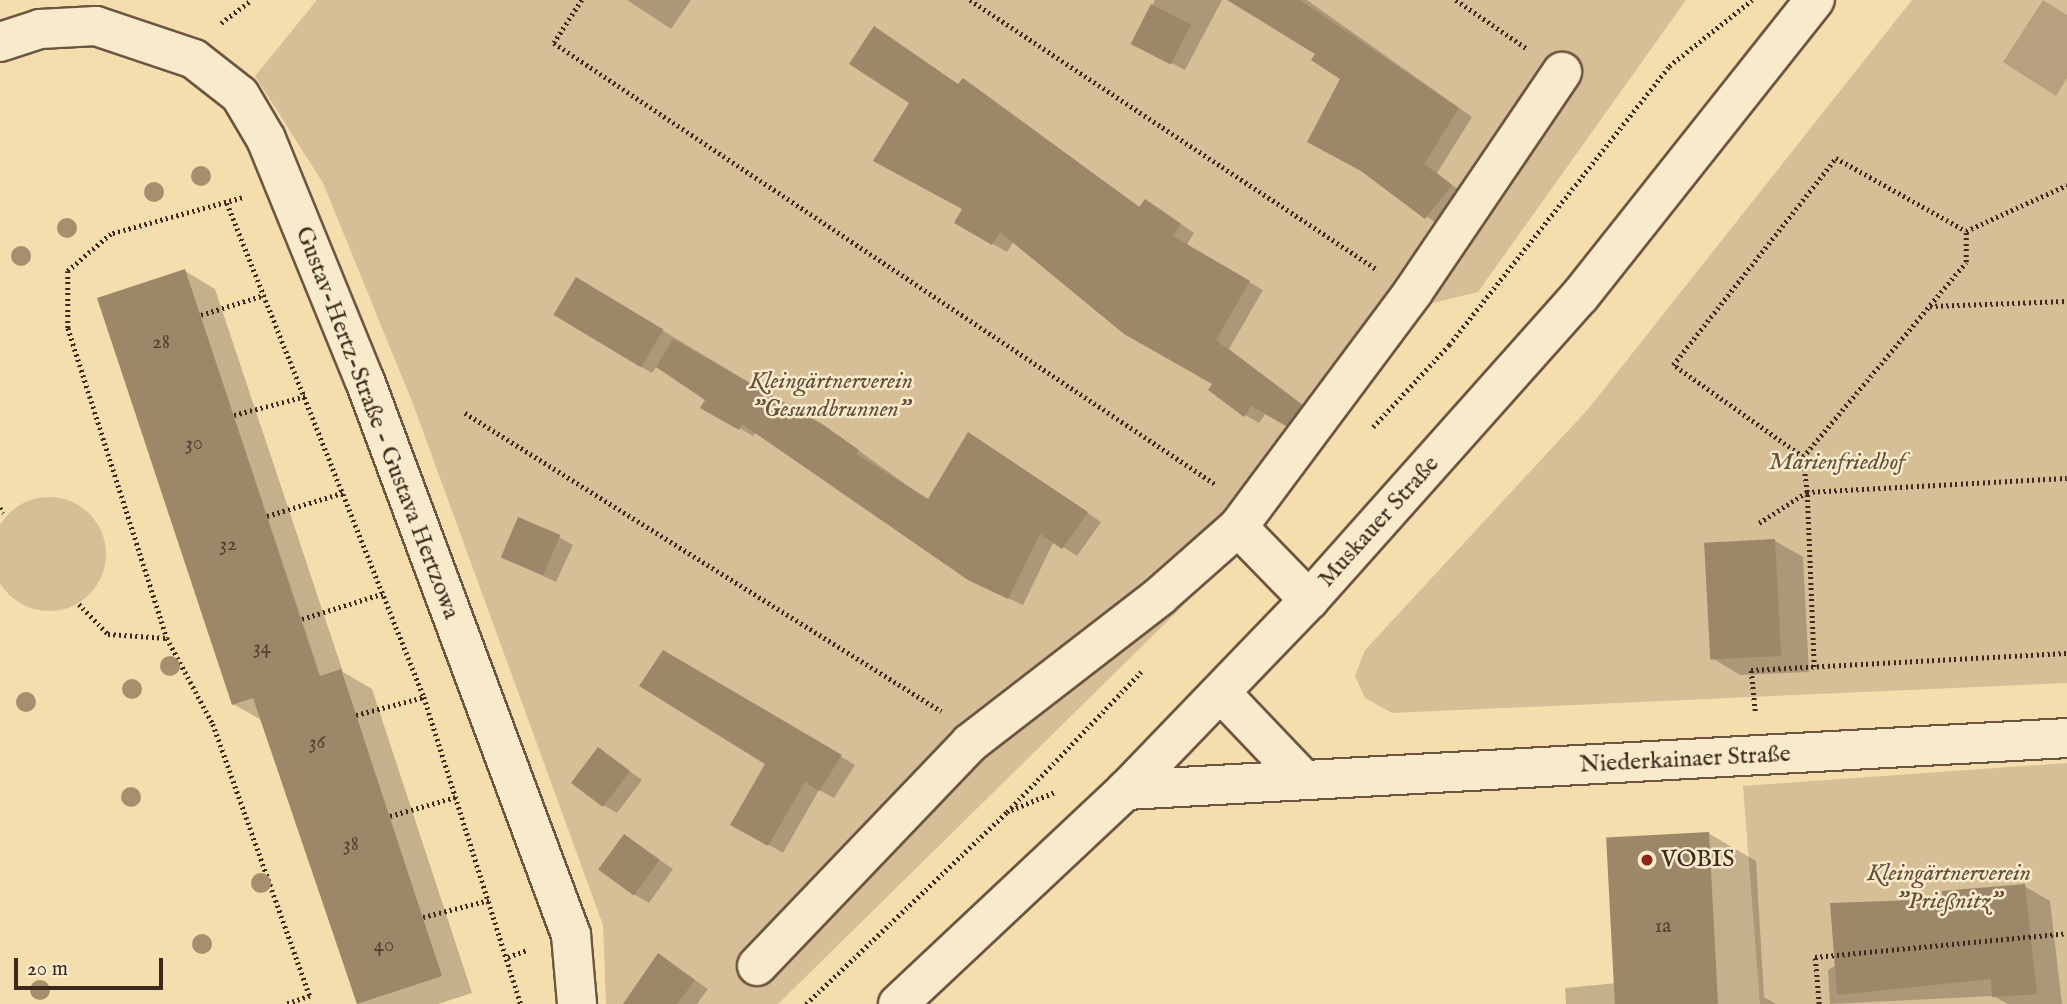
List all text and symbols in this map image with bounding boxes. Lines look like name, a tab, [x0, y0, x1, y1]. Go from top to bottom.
street label: Gustav-Hertz-Straße - Gustava Hertzowa	[289, 223, 465, 623]
house number: 28	[152, 330, 170, 356]
park label: Kleingärtnerverein "Gesundbrunnen"	[749, 368, 913, 424]
house number: 30	[185, 431, 203, 457]
park label: Marienfriedhof	[1769, 449, 1905, 477]
street label: Muskauer Straße	[1312, 450, 1446, 594]
house number: 32	[219, 532, 237, 558]
house number: 34	[253, 635, 271, 661]
house number: 36	[309, 730, 325, 756]
street label: Niederkainaer Straße	[1579, 740, 1791, 780]
house number: 38	[343, 832, 359, 858]
place label: VOBIS	[1661, 846, 1734, 874]
marker: VOBIS	[1639, 852, 1655, 868]
park label: Kleingärtnerverein "Prießnitz"	[1867, 860, 2031, 916]
house number: 1a	[1655, 914, 1671, 940]
house number: 40	[374, 933, 394, 959]
scale bar	[18, 944, 166, 988]
text: 20 m	[27, 956, 68, 983]

